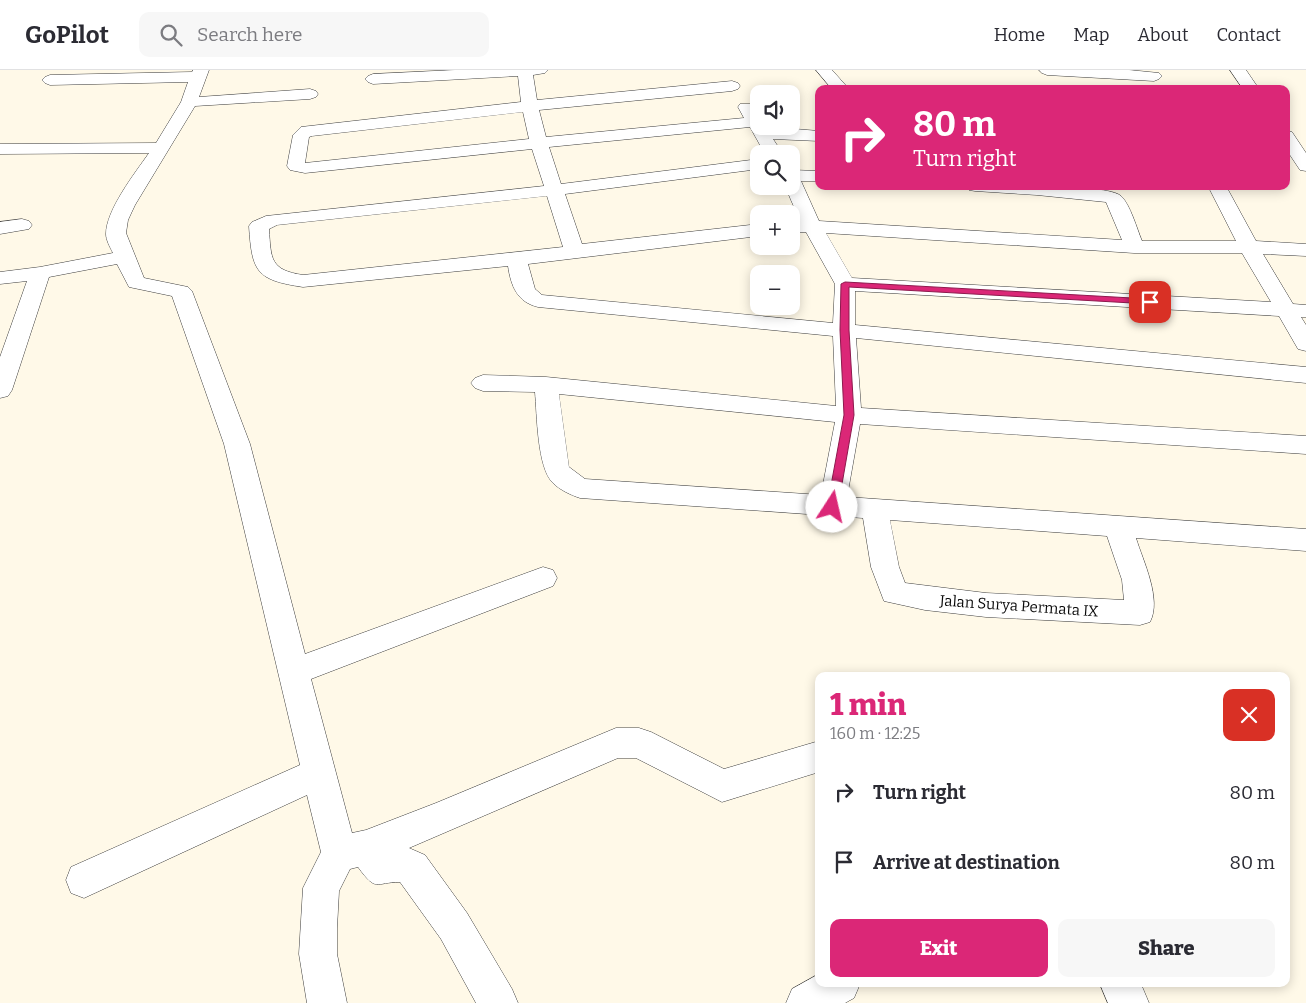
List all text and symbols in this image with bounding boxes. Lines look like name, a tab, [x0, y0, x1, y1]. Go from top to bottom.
search box	[139, 12, 489, 57]
text: GoPilot	[25, 21, 109, 49]
icon: search	[157, 21, 185, 49]
text: Search here	[197, 23, 303, 46]
text: Home	[994, 24, 1045, 46]
text: Map	[1073, 24, 1109, 46]
text: About	[1137, 24, 1188, 46]
text: Contact	[1216, 24, 1281, 46]
map controls	[750, 85, 800, 315]
button: sound	[750, 85, 800, 135]
text: 80 m	[913, 103, 996, 145]
icon: right	[830, 105, 895, 170]
button: search	[750, 145, 800, 195]
text: Turn right	[913, 145, 1016, 172]
button: +	[750, 205, 800, 255]
button: −	[750, 265, 800, 315]
pin	[1129, 281, 1171, 323]
icon: arrive	[1136, 288, 1164, 316]
position arrow	[805, 480, 857, 532]
street label: Jalan Surya Permata IX	[938, 591, 1099, 621]
text: 1 min	[830, 687, 906, 723]
button: close	[1223, 689, 1275, 741]
text: 160 m · 12:25	[830, 724, 920, 743]
icon: right	[830, 778, 858, 806]
text: Turn right	[873, 781, 966, 804]
text: 80 m	[1229, 781, 1275, 804]
icon: arrive	[830, 848, 858, 876]
text: Arrive at destination	[873, 851, 1060, 874]
text: 80 m	[1229, 851, 1275, 874]
button: Exit	[830, 919, 1048, 977]
button: Share	[1058, 919, 1275, 977]

